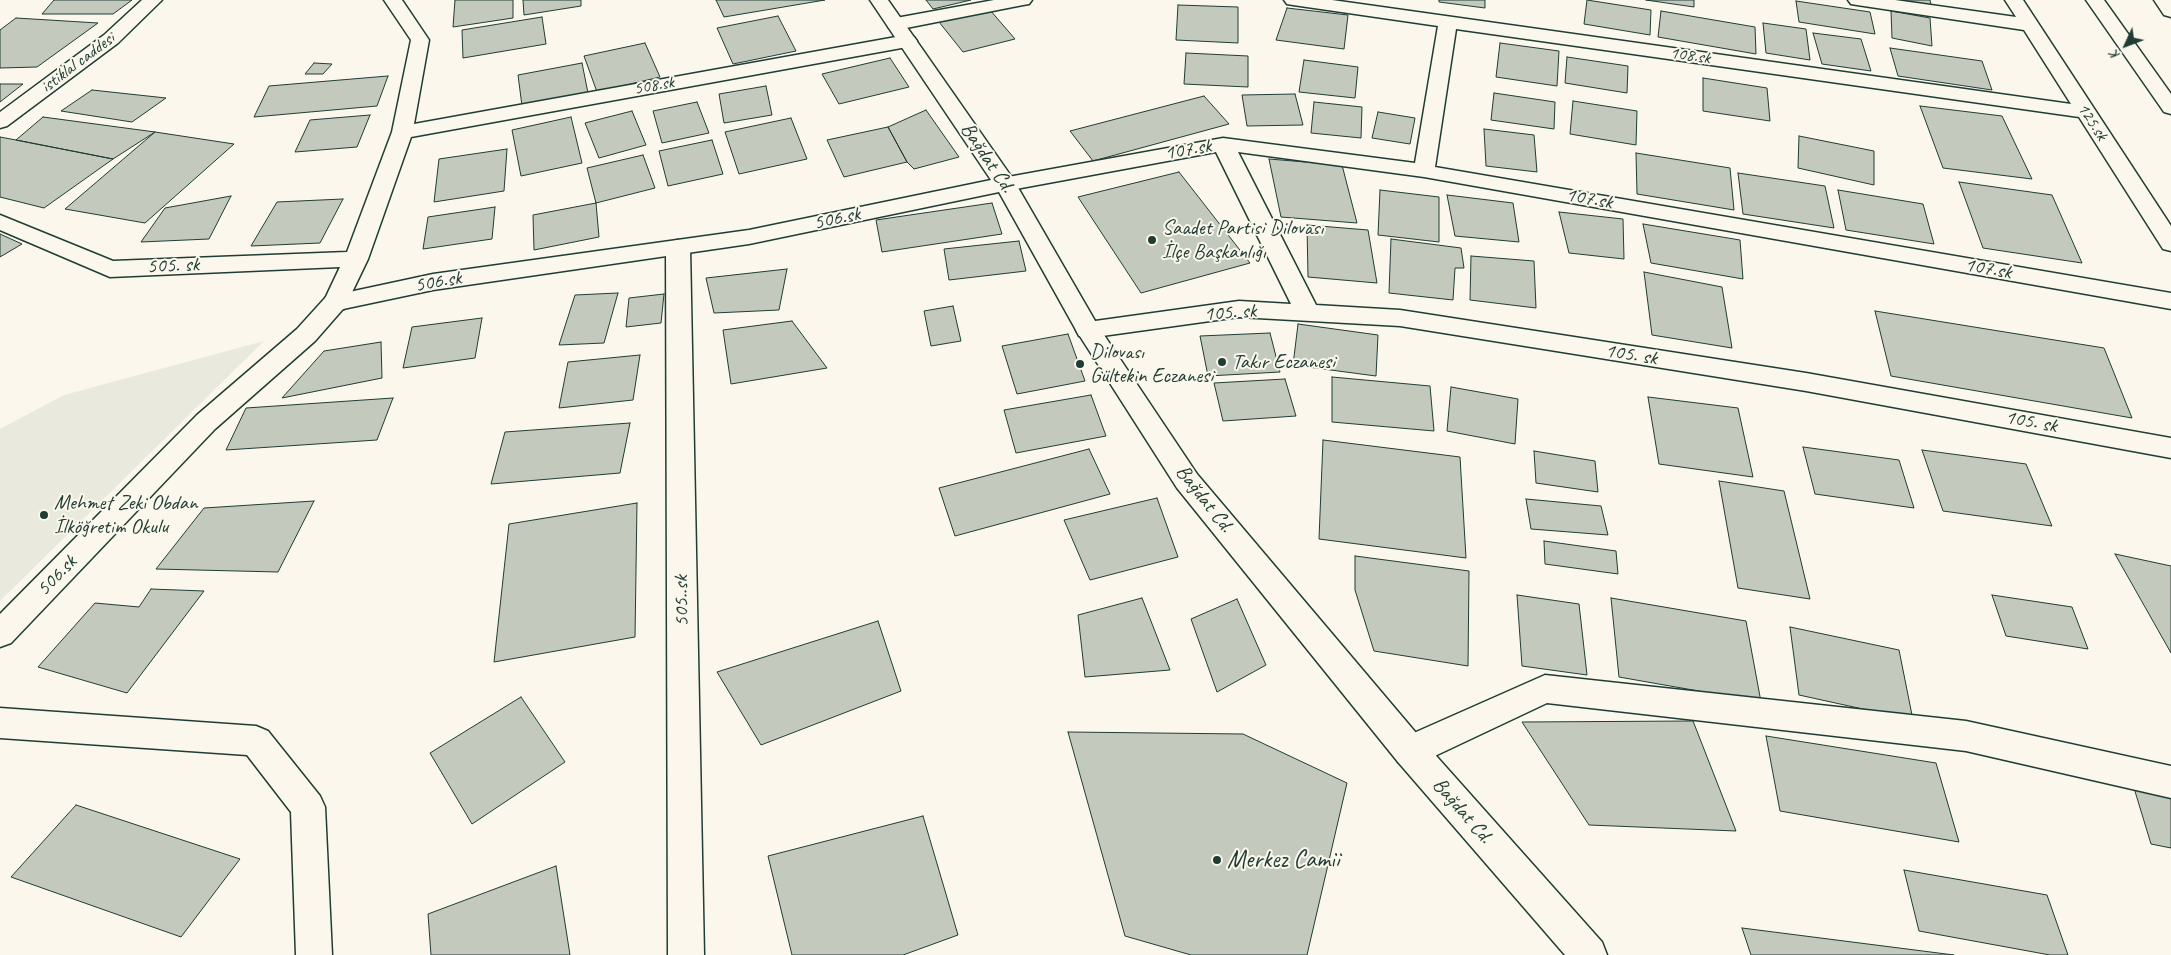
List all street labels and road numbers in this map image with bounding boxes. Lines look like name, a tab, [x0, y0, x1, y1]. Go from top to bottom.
street label: istiklal caddesi	[37, 28, 119, 98]
street label: 108.sk	[1668, 42, 1712, 70]
street label: 508.sk	[632, 72, 676, 100]
street label: 125.sk	[2072, 99, 2112, 145]
street label: Bağdat Cd.	[954, 118, 1020, 198]
street label: 107.sk	[1163, 133, 1213, 167]
street label: 107.sk	[1564, 182, 1614, 216]
street label: 506.sk	[811, 202, 863, 236]
street label: 505. sk	[146, 252, 200, 280]
street label: 107.sk	[1963, 252, 2013, 286]
street label: 506.sk	[413, 265, 463, 299]
street label: 105. sk	[1203, 299, 1257, 327]
street label: 105. sk	[1603, 338, 1659, 372]
street label: 105. sk	[2003, 405, 2059, 439]
street label: Bağdat Cd.	[1170, 460, 1238, 538]
street label: 506.sk	[31, 550, 83, 602]
street label: 505..sk	[669, 575, 695, 627]
street label: Bağdat Cd.	[1427, 773, 1497, 849]

